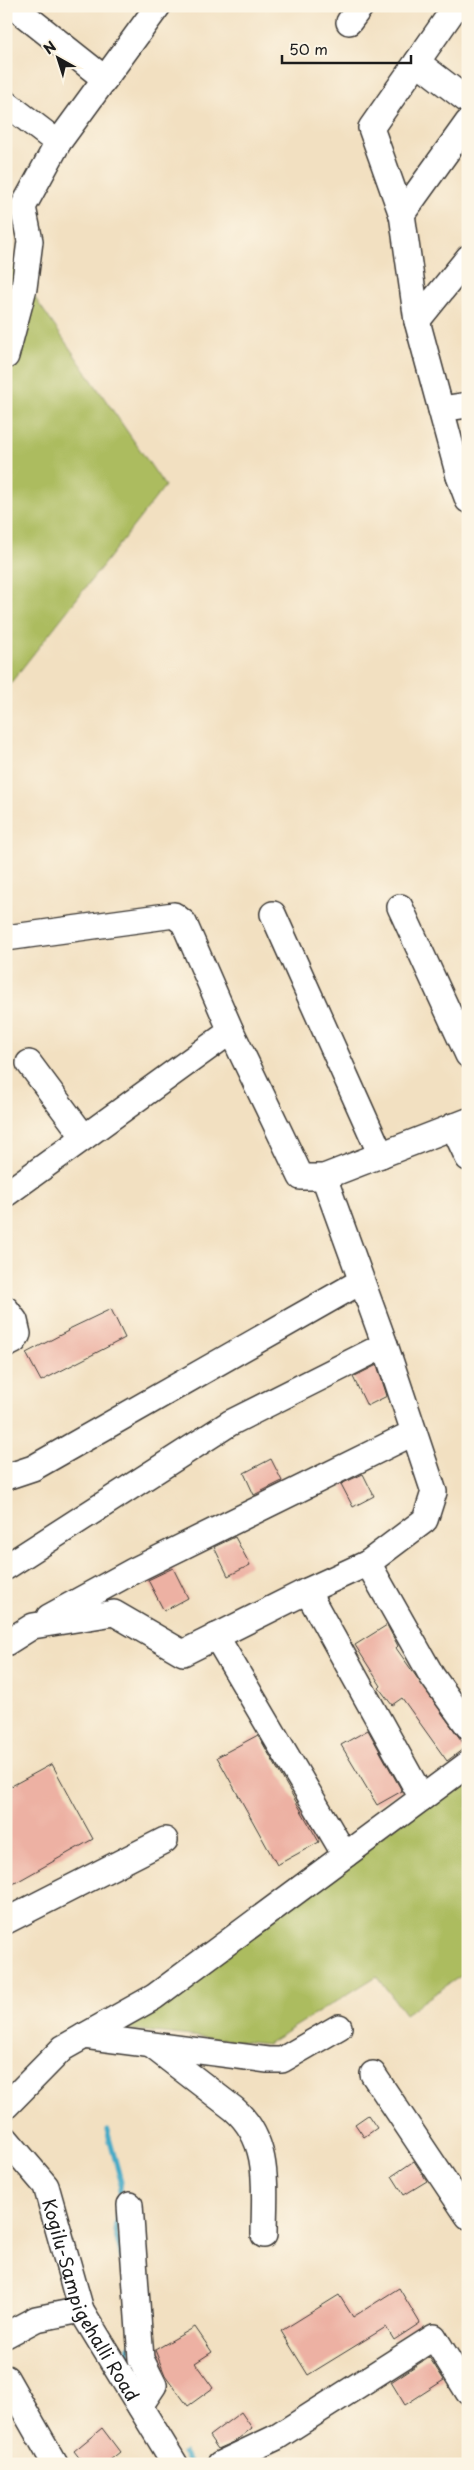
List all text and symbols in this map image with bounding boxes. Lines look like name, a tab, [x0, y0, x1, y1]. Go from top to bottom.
north arrow	[32, 32, 82, 82]
scale bar	[282, 32, 410, 64]
text: N	[39, 36, 60, 59]
text: 50 m	[289, 37, 328, 60]
street label: Kogilu-Sampigehalli Road	[37, 2196, 147, 2406]

